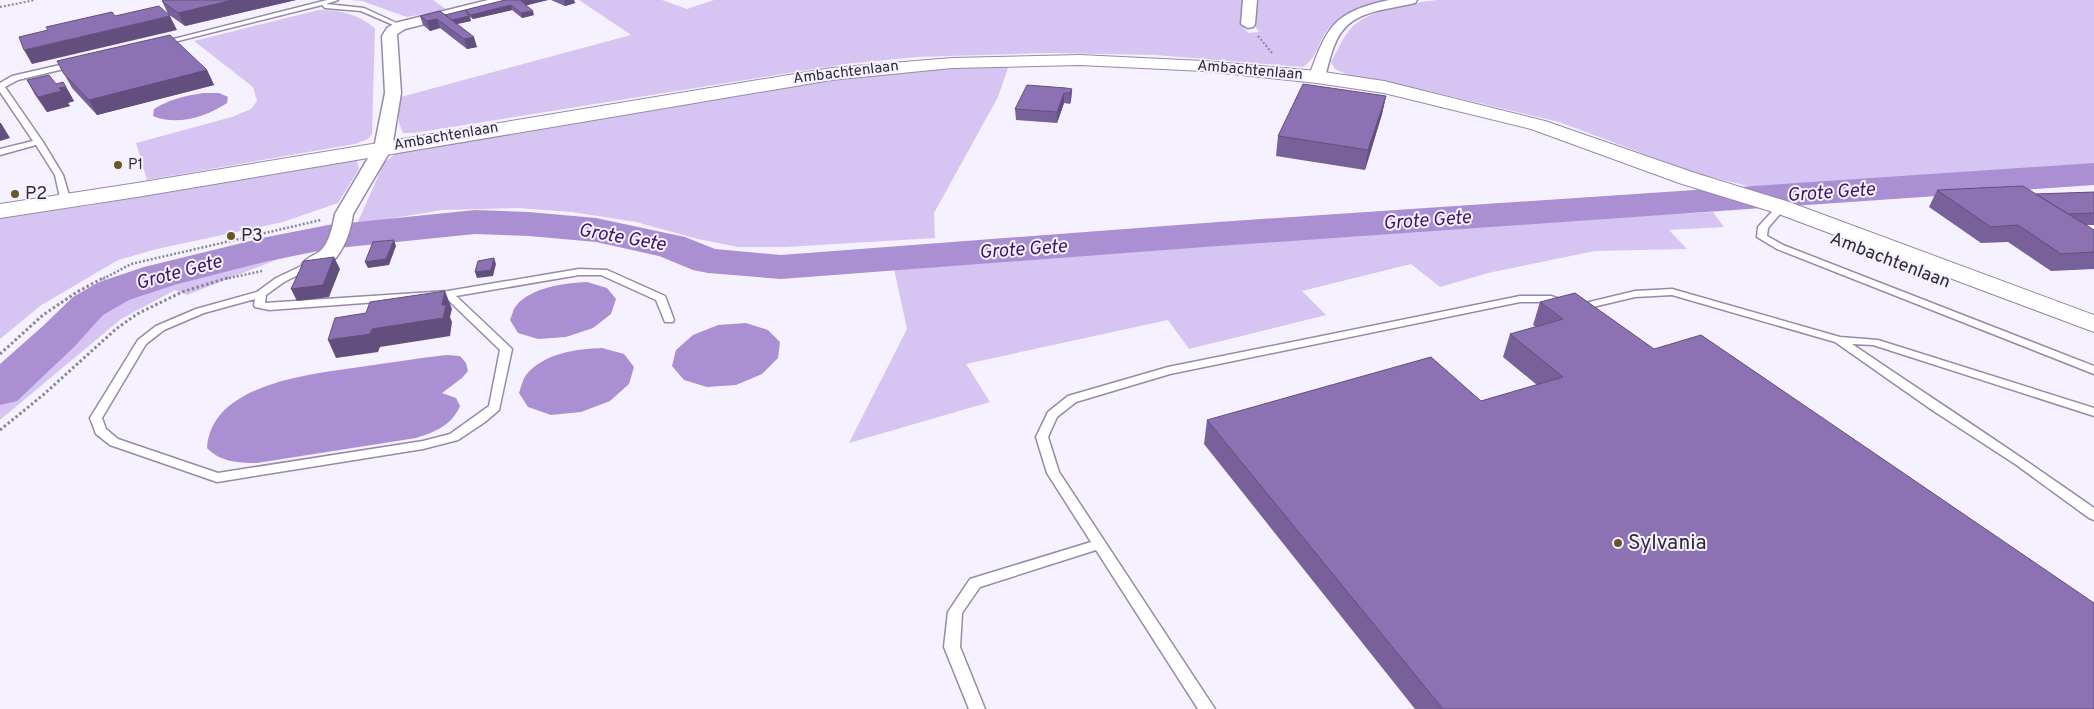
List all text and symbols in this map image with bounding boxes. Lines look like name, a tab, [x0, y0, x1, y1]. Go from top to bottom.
street label: Ambachtenlaan	[792, 57, 900, 89]
street label: Ambachtenlaan	[1196, 57, 1304, 85]
street label: Ambachtenlaan	[392, 118, 500, 156]
place label: P1	[128, 156, 143, 175]
marker: P1	[112, 159, 124, 171]
water label: Grote Gete	[1786, 178, 1876, 208]
place label: P2	[25, 183, 47, 206]
marker: P2	[9, 188, 21, 200]
water label: Grote Gete	[1382, 206, 1472, 236]
water label: Grote Gete	[577, 219, 668, 258]
place label: P3	[241, 225, 263, 248]
street label: Ambachtenlaan	[1827, 227, 1953, 295]
marker: P3	[225, 230, 237, 242]
water label: Grote Gete	[978, 235, 1068, 265]
water label: Grote Gete	[133, 250, 225, 296]
place label: Sylvania	[1628, 530, 1707, 557]
marker: Sylvania	[1612, 537, 1624, 549]

